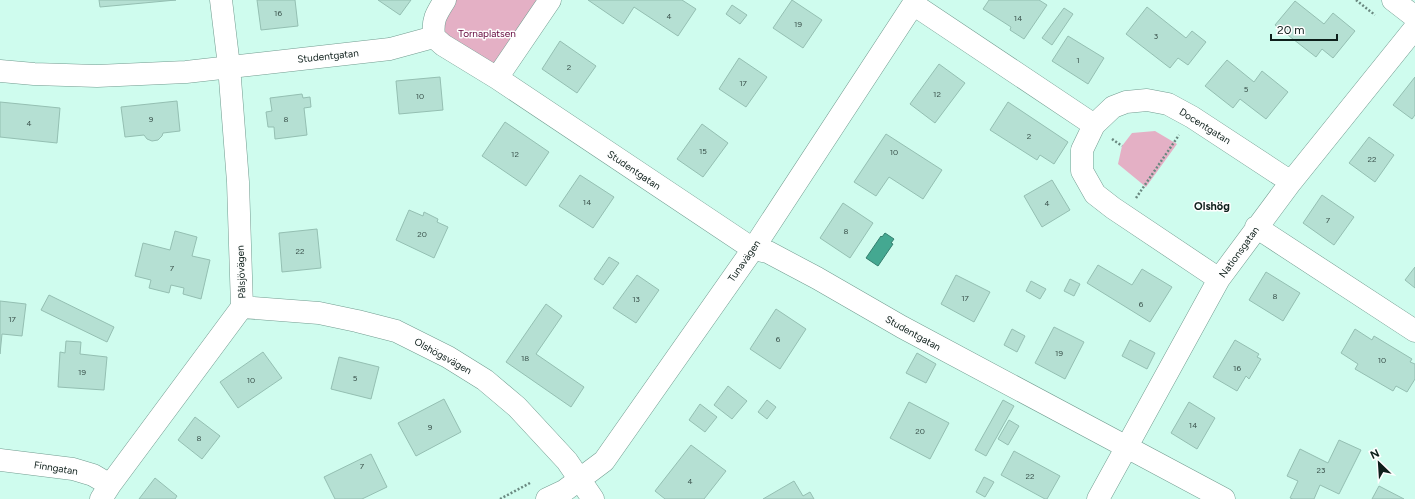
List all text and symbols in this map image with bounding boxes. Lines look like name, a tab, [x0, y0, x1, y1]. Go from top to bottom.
house number: 16	[274, 8, 282, 18]
house number: 4	[667, 11, 672, 21]
house number: 14	[1014, 13, 1022, 23]
scale bar	[1271, 16, 1337, 42]
house number: 19	[794, 19, 802, 29]
text: 20 m	[1277, 23, 1305, 37]
park label: Tornaplatsen	[458, 27, 516, 40]
house number: 3	[1154, 31, 1158, 41]
street label: Studentgatan	[297, 46, 360, 66]
house number: 1	[1076, 55, 1080, 65]
house number: 2	[567, 62, 571, 72]
house number: 17	[739, 78, 747, 88]
house number: 5	[1244, 84, 1249, 94]
house number: 12	[933, 89, 941, 99]
house number: 10	[416, 91, 424, 101]
street label: Docentgatan	[1177, 105, 1234, 147]
house number: 9	[149, 114, 154, 124]
house number: 8	[284, 114, 289, 124]
house number: 4	[27, 118, 32, 128]
house number: 2	[1027, 131, 1031, 141]
house number: 15	[699, 146, 707, 156]
street label: Studentgatan	[605, 147, 663, 193]
house number: 10	[890, 147, 898, 157]
house number: 12	[511, 149, 519, 159]
house number: 22	[1368, 154, 1376, 164]
house number: 14	[583, 197, 591, 207]
house number: 4	[1045, 198, 1050, 208]
district label: Olshög	[1194, 200, 1230, 213]
house number: 7	[1326, 215, 1331, 225]
street label: Nationsgatan	[1216, 223, 1262, 280]
house number: 8	[844, 226, 849, 236]
house number: 20	[417, 229, 427, 239]
street label: Tunavägen	[725, 237, 763, 285]
street label: Pålsjövägen	[234, 245, 248, 299]
house number: 22	[296, 246, 304, 256]
house number: 7	[170, 263, 175, 273]
house number: 8	[1273, 291, 1278, 301]
house number: 17	[961, 293, 969, 303]
house number: 13	[632, 294, 640, 304]
house number: 6	[1139, 299, 1144, 309]
street label: Studentgatan	[883, 312, 943, 354]
house number: 17	[8, 314, 16, 324]
house number: 6	[776, 334, 781, 344]
street label: Olshögsvägen	[412, 335, 474, 377]
house number: 19	[1055, 348, 1063, 358]
house number: 18	[521, 353, 529, 363]
house number: 10	[1378, 355, 1386, 365]
house number: 16	[1233, 363, 1241, 373]
house number: 19	[78, 367, 86, 377]
house number: 5	[353, 373, 358, 383]
house number: 10	[247, 375, 255, 385]
house number: 14	[1189, 420, 1197, 430]
house number: 9	[428, 422, 433, 432]
house number: 20	[915, 426, 925, 436]
house number: 8	[197, 433, 202, 443]
north arrow	[1359, 443, 1399, 483]
text: N	[1368, 447, 1382, 462]
street label: Finngatan	[33, 458, 79, 478]
house number: 7	[360, 461, 365, 471]
house number: 23	[1317, 465, 1325, 475]
house number: 22	[1026, 471, 1034, 481]
house number: 4	[688, 476, 693, 486]

